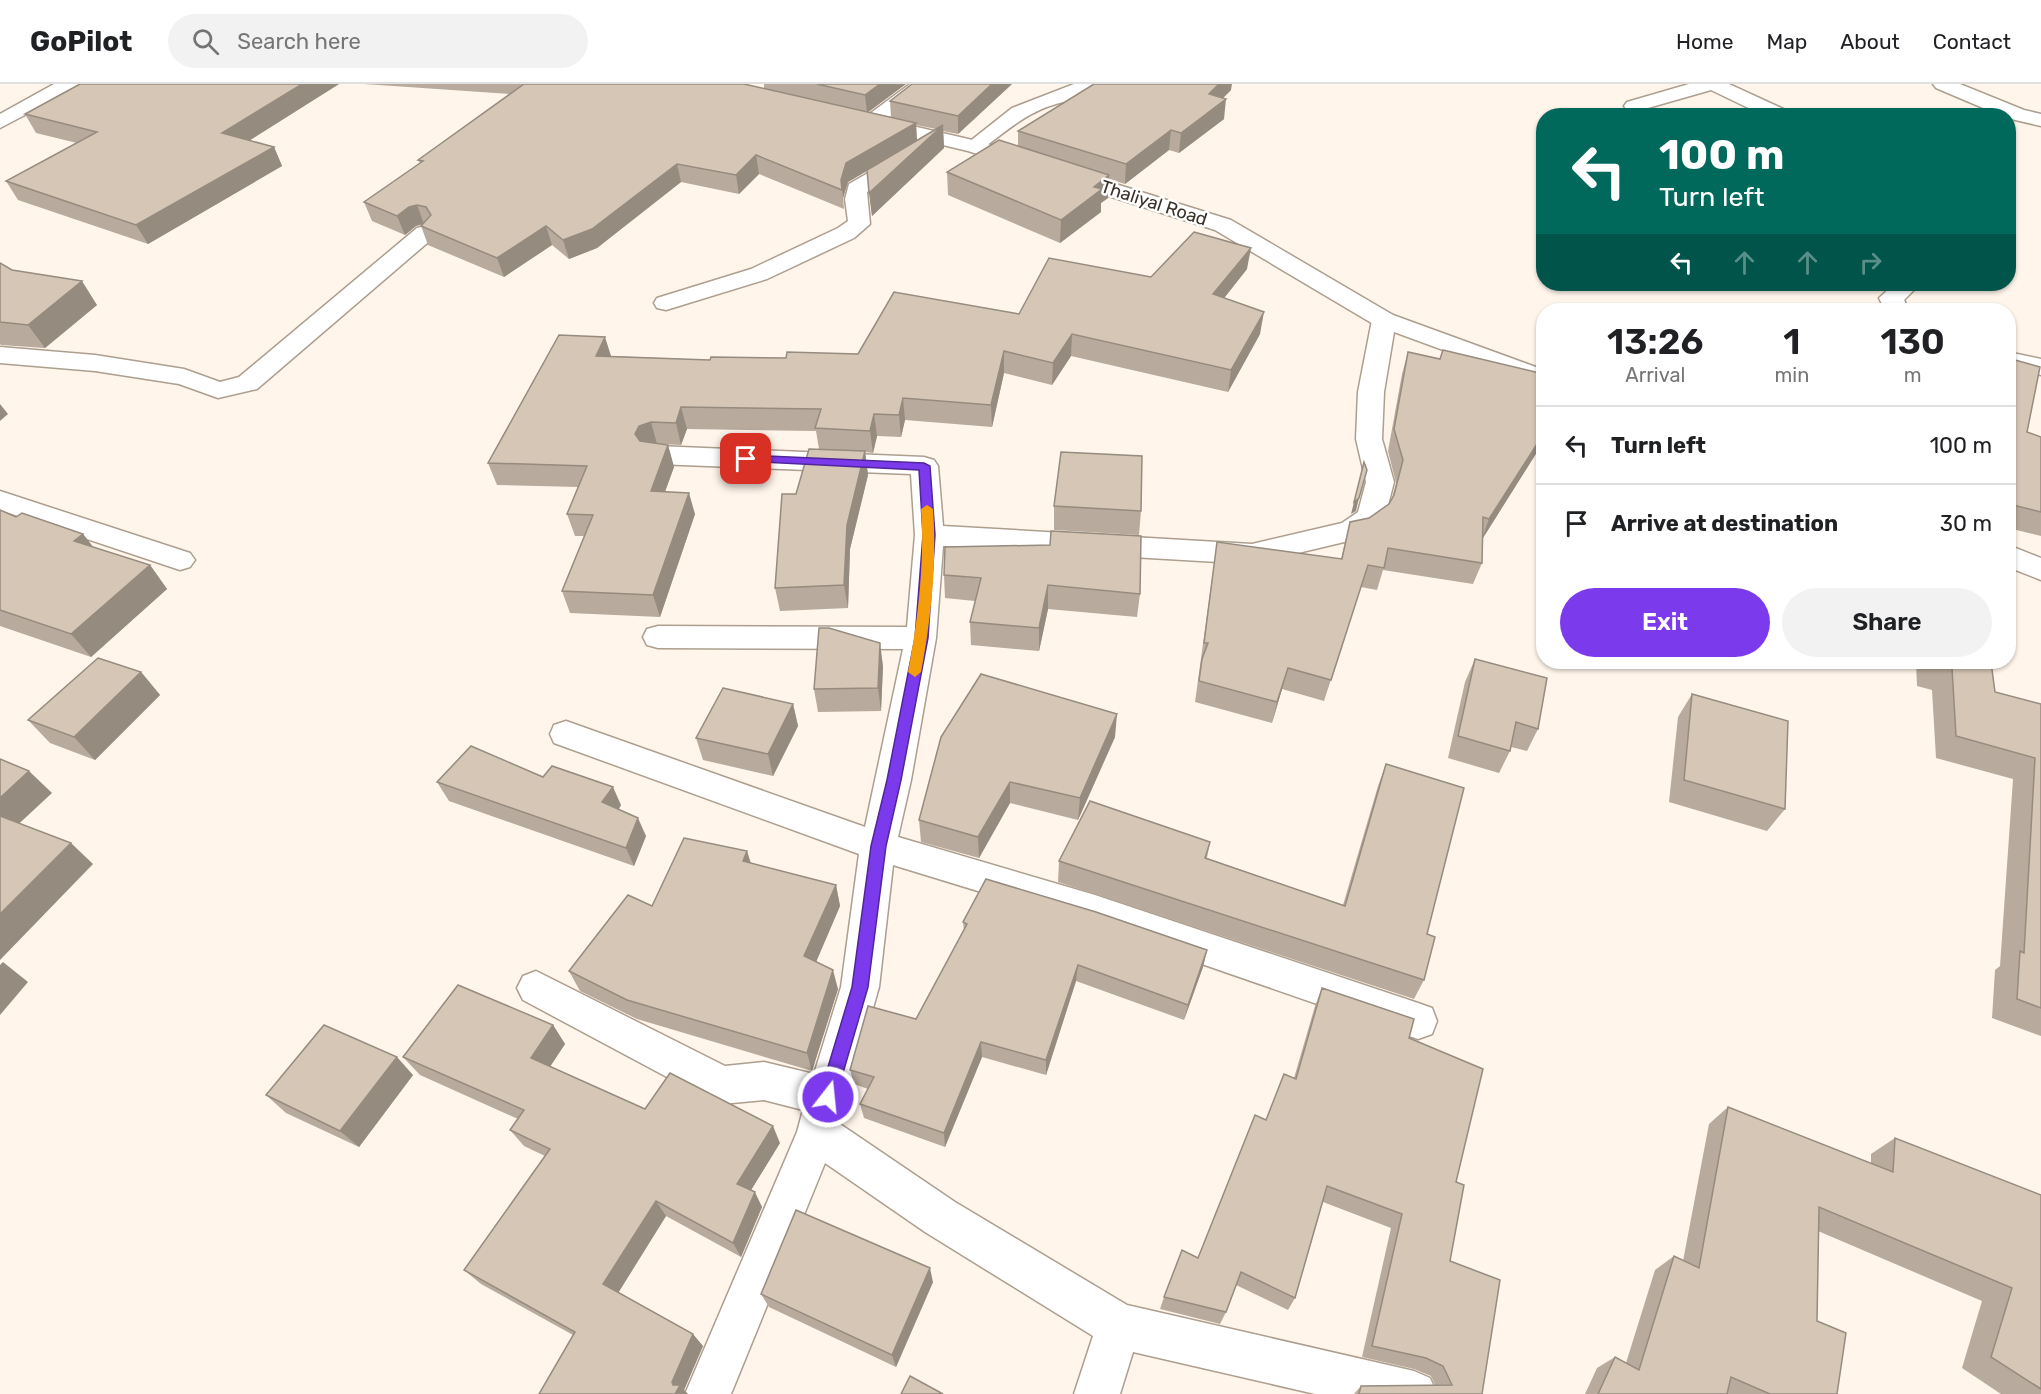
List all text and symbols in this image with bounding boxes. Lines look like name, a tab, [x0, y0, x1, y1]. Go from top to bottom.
search box	[168, 14, 588, 68]
text: GoPilot	[30, 25, 132, 58]
icon: search	[189, 25, 222, 58]
text: Search here	[237, 28, 361, 55]
text: Home	[1676, 29, 1733, 54]
text: Map	[1766, 29, 1807, 54]
text: About	[1840, 29, 1900, 54]
text: Contact	[1933, 29, 2011, 54]
text: 100 m	[1659, 130, 1784, 180]
icon: left	[1560, 132, 1638, 210]
street label: Thaliyal Road	[1098, 175, 1210, 231]
text: Turn left	[1659, 181, 1764, 213]
icon: left	[1665, 246, 1698, 279]
icon: ahead	[1728, 246, 1761, 279]
icon: ahead	[1791, 246, 1824, 279]
icon: right	[1854, 246, 1887, 279]
text: 13:26	[1607, 320, 1704, 363]
text: 1	[1783, 320, 1801, 363]
text: 130	[1880, 320, 1945, 363]
text: Arrival	[1625, 363, 1685, 387]
text: min	[1775, 363, 1809, 387]
text: m	[1904, 363, 1922, 387]
icon: left	[1560, 429, 1593, 462]
text: Turn left	[1611, 432, 1706, 459]
text: 100 m	[1930, 432, 1992, 459]
pin	[720, 433, 771, 484]
icon: arrive	[729, 442, 762, 475]
icon: arrive	[1560, 507, 1593, 540]
text: Arrive at destination	[1611, 510, 1838, 537]
text: 30 m	[1940, 510, 1992, 537]
button: Exit	[1560, 588, 1770, 657]
button: Share	[1782, 588, 1992, 657]
position arrow	[796, 1065, 860, 1129]

